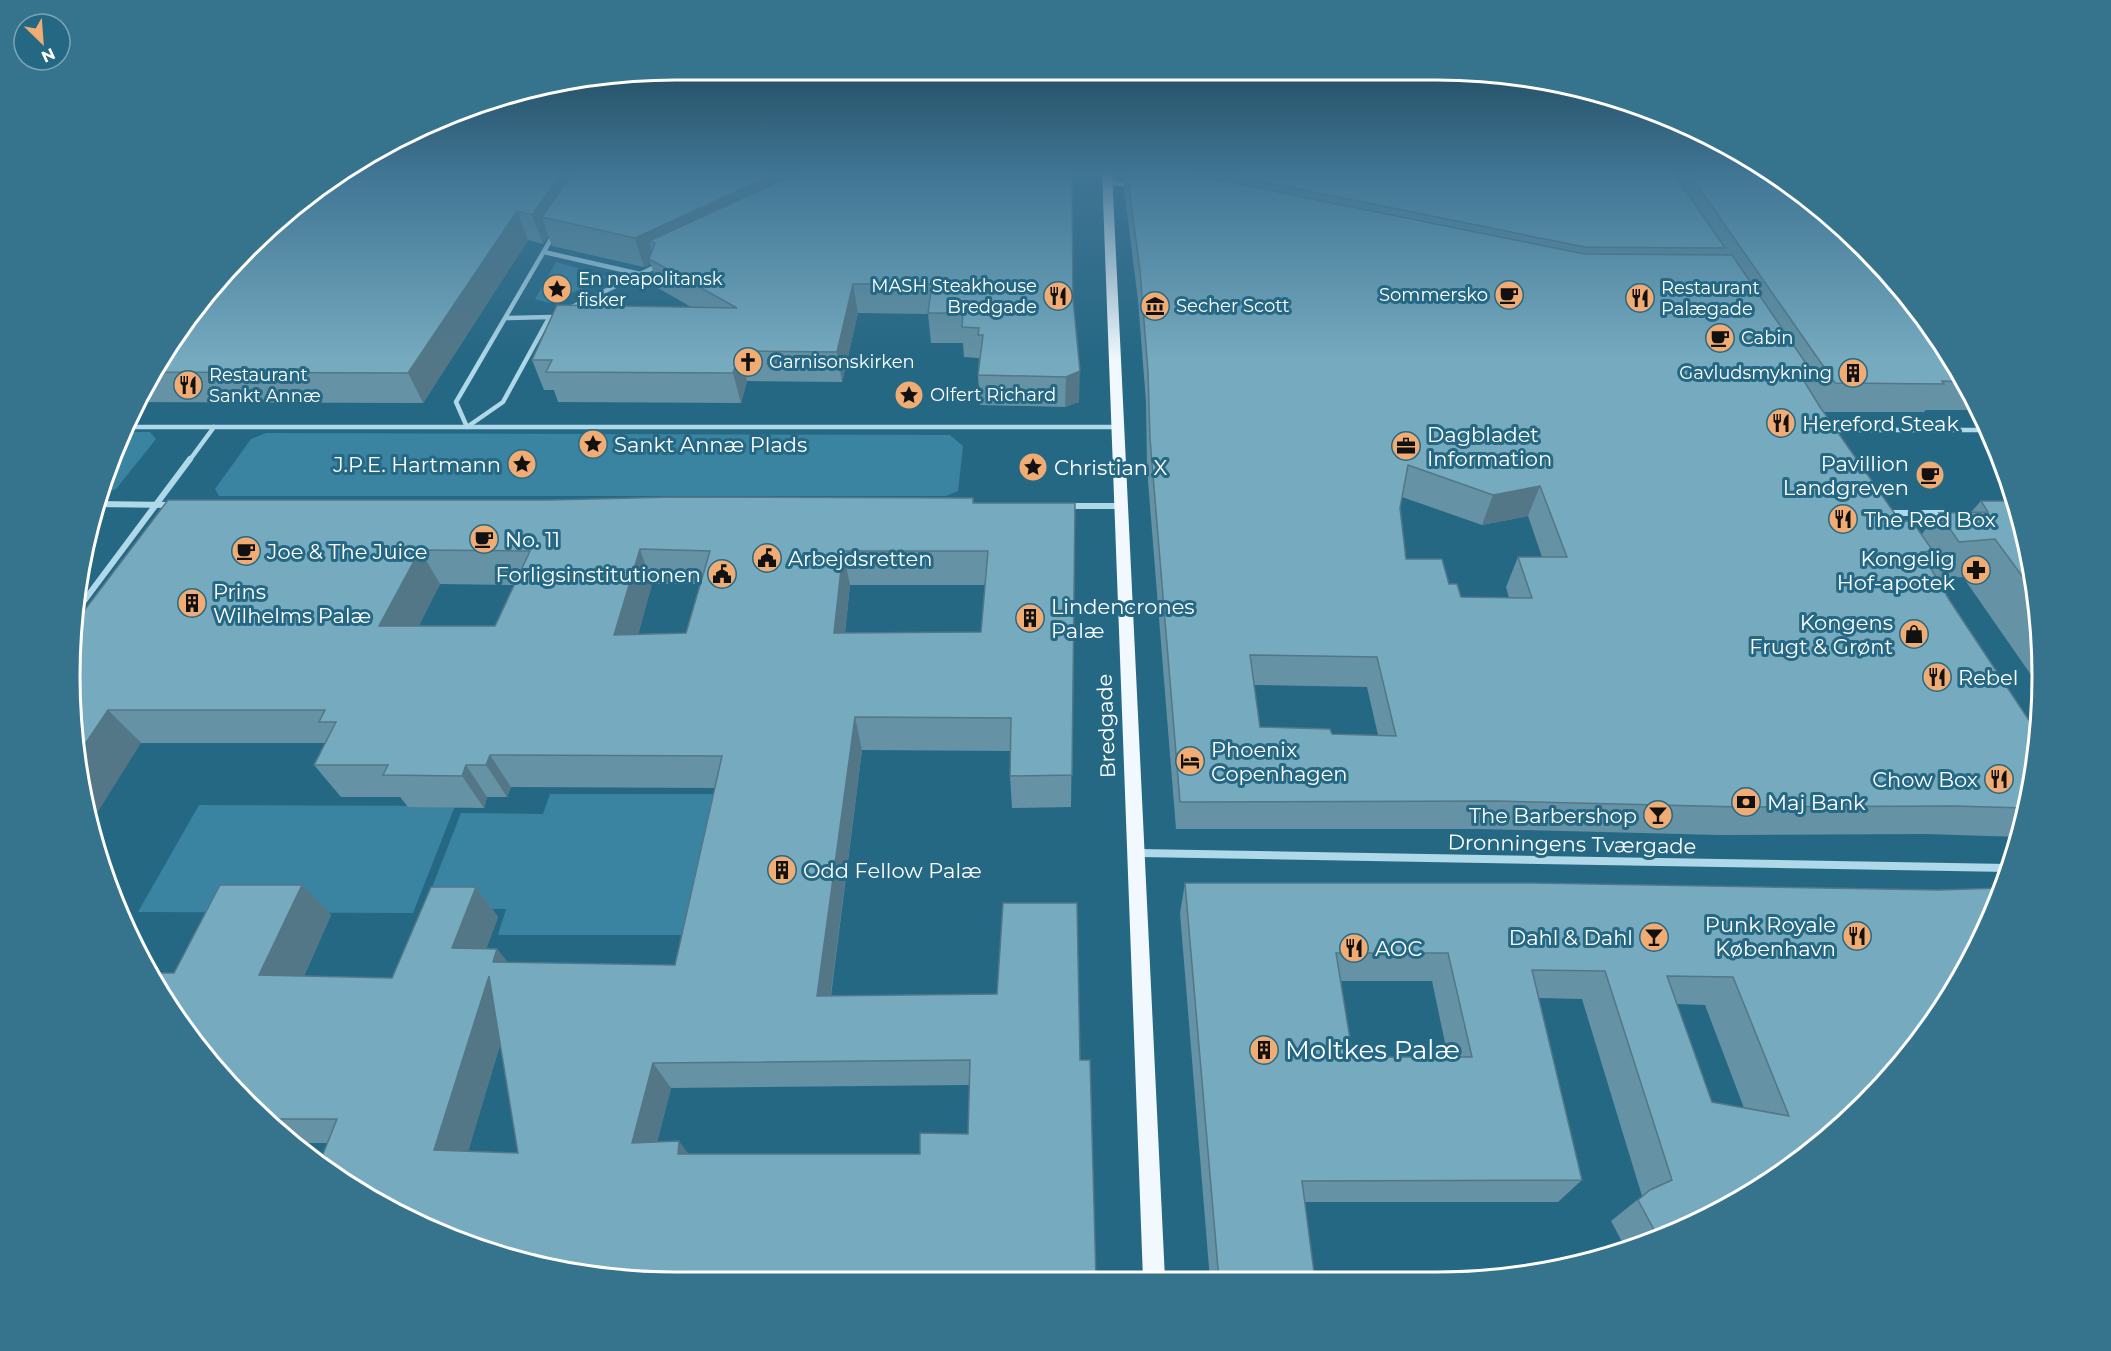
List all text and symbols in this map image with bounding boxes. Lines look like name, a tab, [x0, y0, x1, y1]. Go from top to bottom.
north arrow	[12, 12, 72, 72]
text: N	[38, 44, 58, 66]
place label: En neapolitansk fisker	[578, 268, 723, 311]
place icon: En neapolitansk fisker	[541, 273, 573, 305]
place label: MASH Steakhouse Bredgade	[871, 275, 1037, 318]
place label: Restaurant Palægade	[1661, 277, 1760, 320]
cafe icon: Sommersko	[1493, 279, 1525, 311]
restaurant icon: MASH Steakhouse Bredgade	[1042, 280, 1074, 312]
restaurant icon: Restaurant Palægade	[1624, 282, 1656, 314]
place label: Sommersko	[1379, 284, 1488, 306]
museum icon: Secher Scott	[1139, 290, 1171, 322]
place label: Secher Scott	[1176, 295, 1290, 317]
cafe icon: Cabin	[1704, 322, 1736, 354]
place label: Cabin	[1741, 327, 1793, 349]
church icon: Garnisonskirken	[732, 346, 764, 378]
place label: Garnisonskirken	[769, 351, 915, 373]
building icon: Gavludsmykning	[1837, 357, 1869, 389]
place label: Gavludsmykning	[1679, 362, 1832, 384]
place label: Restaurant Sankt Annæ	[209, 364, 321, 407]
restaurant icon: Restaurant Sankt Annæ	[172, 369, 204, 401]
place icon: Olfert Richard	[893, 379, 925, 411]
place label: Olfert Richard	[930, 384, 1056, 406]
restaurant icon: Hereford Steak	[1765, 407, 1797, 439]
place label: Hereford Steak	[1802, 411, 1959, 436]
place label: Dagbladet Information	[1427, 422, 1552, 471]
place icon: Sankt Annæ Plads	[577, 428, 609, 460]
office icon: Dagbladet Information	[1390, 430, 1422, 462]
place label: Sankt Annæ Plads	[614, 432, 807, 457]
place icon: J.P.E. Hartmann	[506, 448, 538, 480]
place icon: Christian X	[1017, 451, 1049, 483]
place label: Pavillion Landgreven	[1783, 451, 1909, 500]
place label: J.P.E. Hartmann	[332, 452, 501, 477]
place label: Christian X	[1054, 455, 1168, 480]
cafe icon: Pavillion Landgreven	[1914, 459, 1946, 491]
restaurant icon: The Red Box	[1827, 503, 1859, 535]
place label: The Red Box	[1864, 507, 1996, 532]
cafe icon: No. 11	[468, 523, 500, 555]
place label: No. 11	[505, 527, 560, 552]
cafe icon: Joe & The Juice	[230, 535, 262, 567]
place label: Joe & The Juice	[266, 539, 427, 564]
public building icon: Arbejdsretten	[751, 542, 783, 574]
place label: Arbejdsretten	[788, 546, 932, 571]
place label: Kongelig Hof-apotek	[1837, 546, 1955, 595]
pharmacy icon: Kongelig Hof-apotek	[1960, 554, 1992, 586]
public building icon: Forligsinstitutionen	[706, 558, 738, 590]
place label: Forligsinstitutionen	[496, 562, 701, 587]
place label: Prins Wilhelms Palæ	[213, 579, 371, 628]
building icon: Prins Wilhelms Palæ	[176, 587, 208, 619]
place label: Lindencrones Palæ	[1051, 594, 1195, 643]
building icon: Lindencrones Palæ	[1014, 602, 1046, 634]
place label: Kongens Frugt & Grønt	[1749, 610, 1893, 659]
shop icon: Kongens Frugt & Grønt	[1898, 618, 1930, 650]
restaurant icon: Rebel	[1921, 661, 1953, 693]
place label: Rebel	[1958, 665, 2018, 690]
street label: Bredgade	[1092, 673, 1120, 779]
place label: Phoenix Copenhagen	[1211, 737, 1348, 786]
hotel icon: Phoenix Copenhagen	[1174, 745, 1206, 777]
restaurant icon: Chow Box	[1983, 763, 2015, 795]
place label: Chow Box	[1872, 767, 1978, 792]
bank icon: Maj Bank	[1730, 786, 1762, 818]
place label: Maj Bank	[1767, 790, 1866, 815]
bar icon: The Barbershop	[1642, 799, 1674, 831]
place label: The Barbershop	[1469, 803, 1637, 828]
street label: Dronningens Tværgade	[1447, 829, 1697, 859]
building icon: Odd Fellow Palæ	[766, 854, 798, 886]
place label: Odd Fellow Palæ	[803, 858, 982, 883]
place label: Punk Royale København	[1705, 912, 1836, 961]
restaurant icon: Punk Royale København	[1841, 920, 1873, 952]
bar icon: Dahl & Dahl	[1638, 921, 1670, 953]
place label: Dahl & Dahl	[1509, 925, 1633, 950]
restaurant icon: AOC	[1338, 932, 1370, 964]
place label: AOC	[1375, 936, 1422, 961]
building icon: Moltkes Palæ	[1248, 1034, 1280, 1066]
place label: Moltkes Palæ	[1285, 1034, 1460, 1066]

